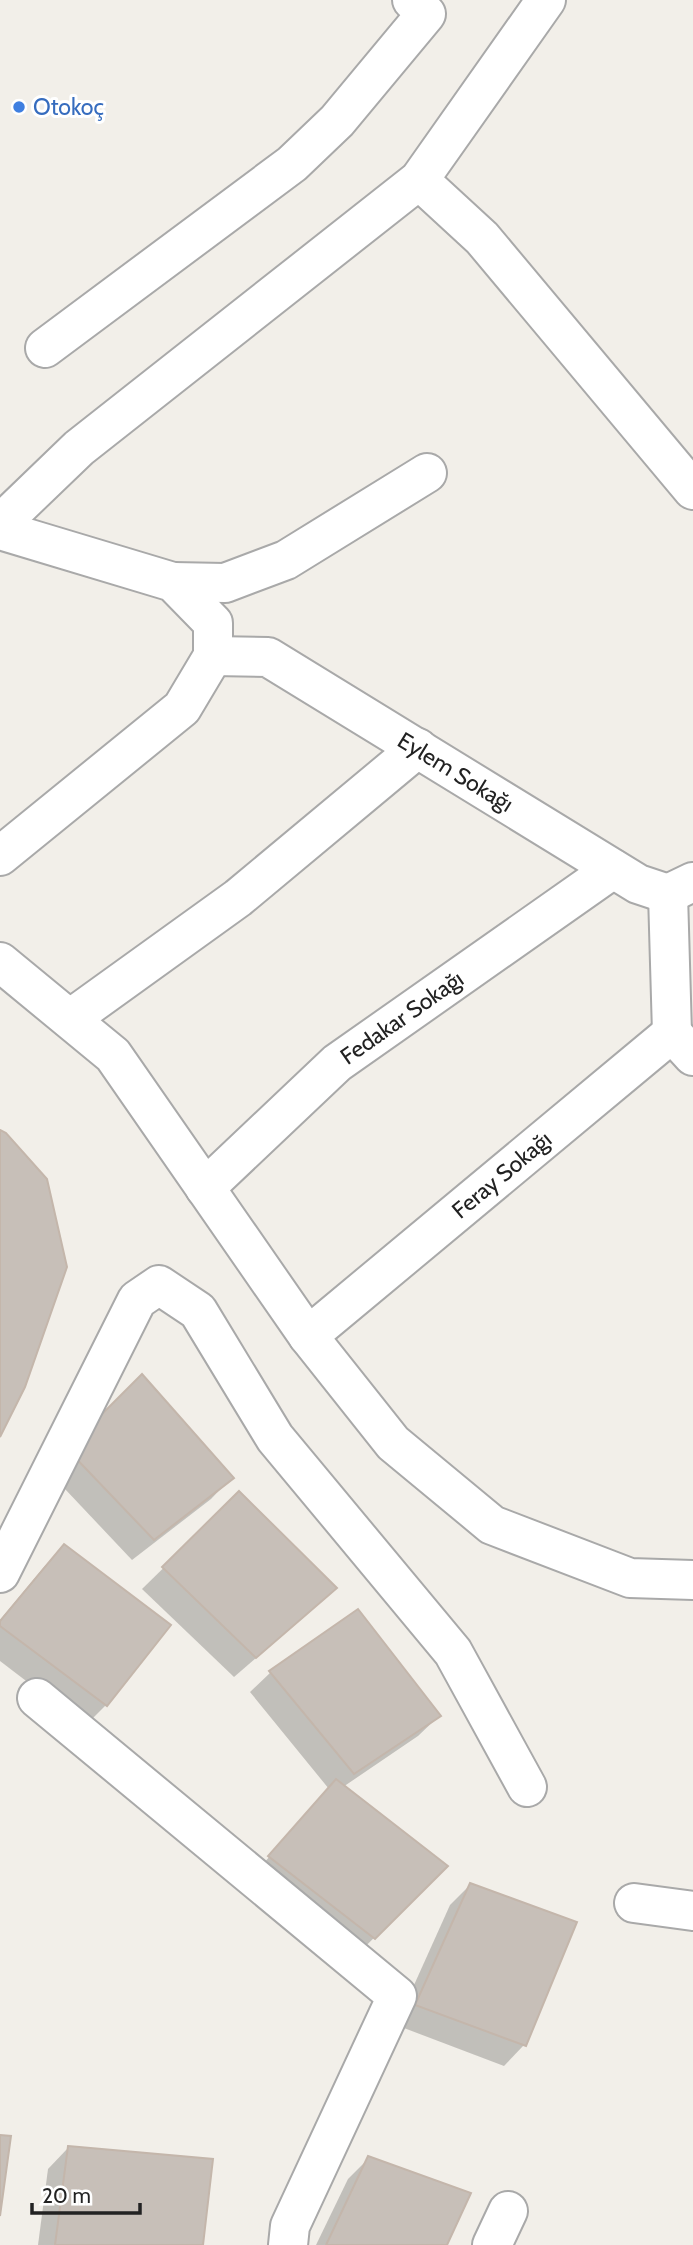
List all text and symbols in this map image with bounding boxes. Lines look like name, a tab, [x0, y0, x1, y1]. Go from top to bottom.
place label: Otokoç	[33, 93, 104, 121]
marker: Otokoç	[11, 99, 27, 115]
street label: Eylem Sokağı	[393, 726, 518, 818]
street label: Fedakar Sokağı	[335, 965, 469, 1070]
street label: Feray Sokağı	[446, 1125, 557, 1224]
scale bar	[32, 2172, 140, 2216]
text: 20 m	[42, 2183, 91, 2208]

